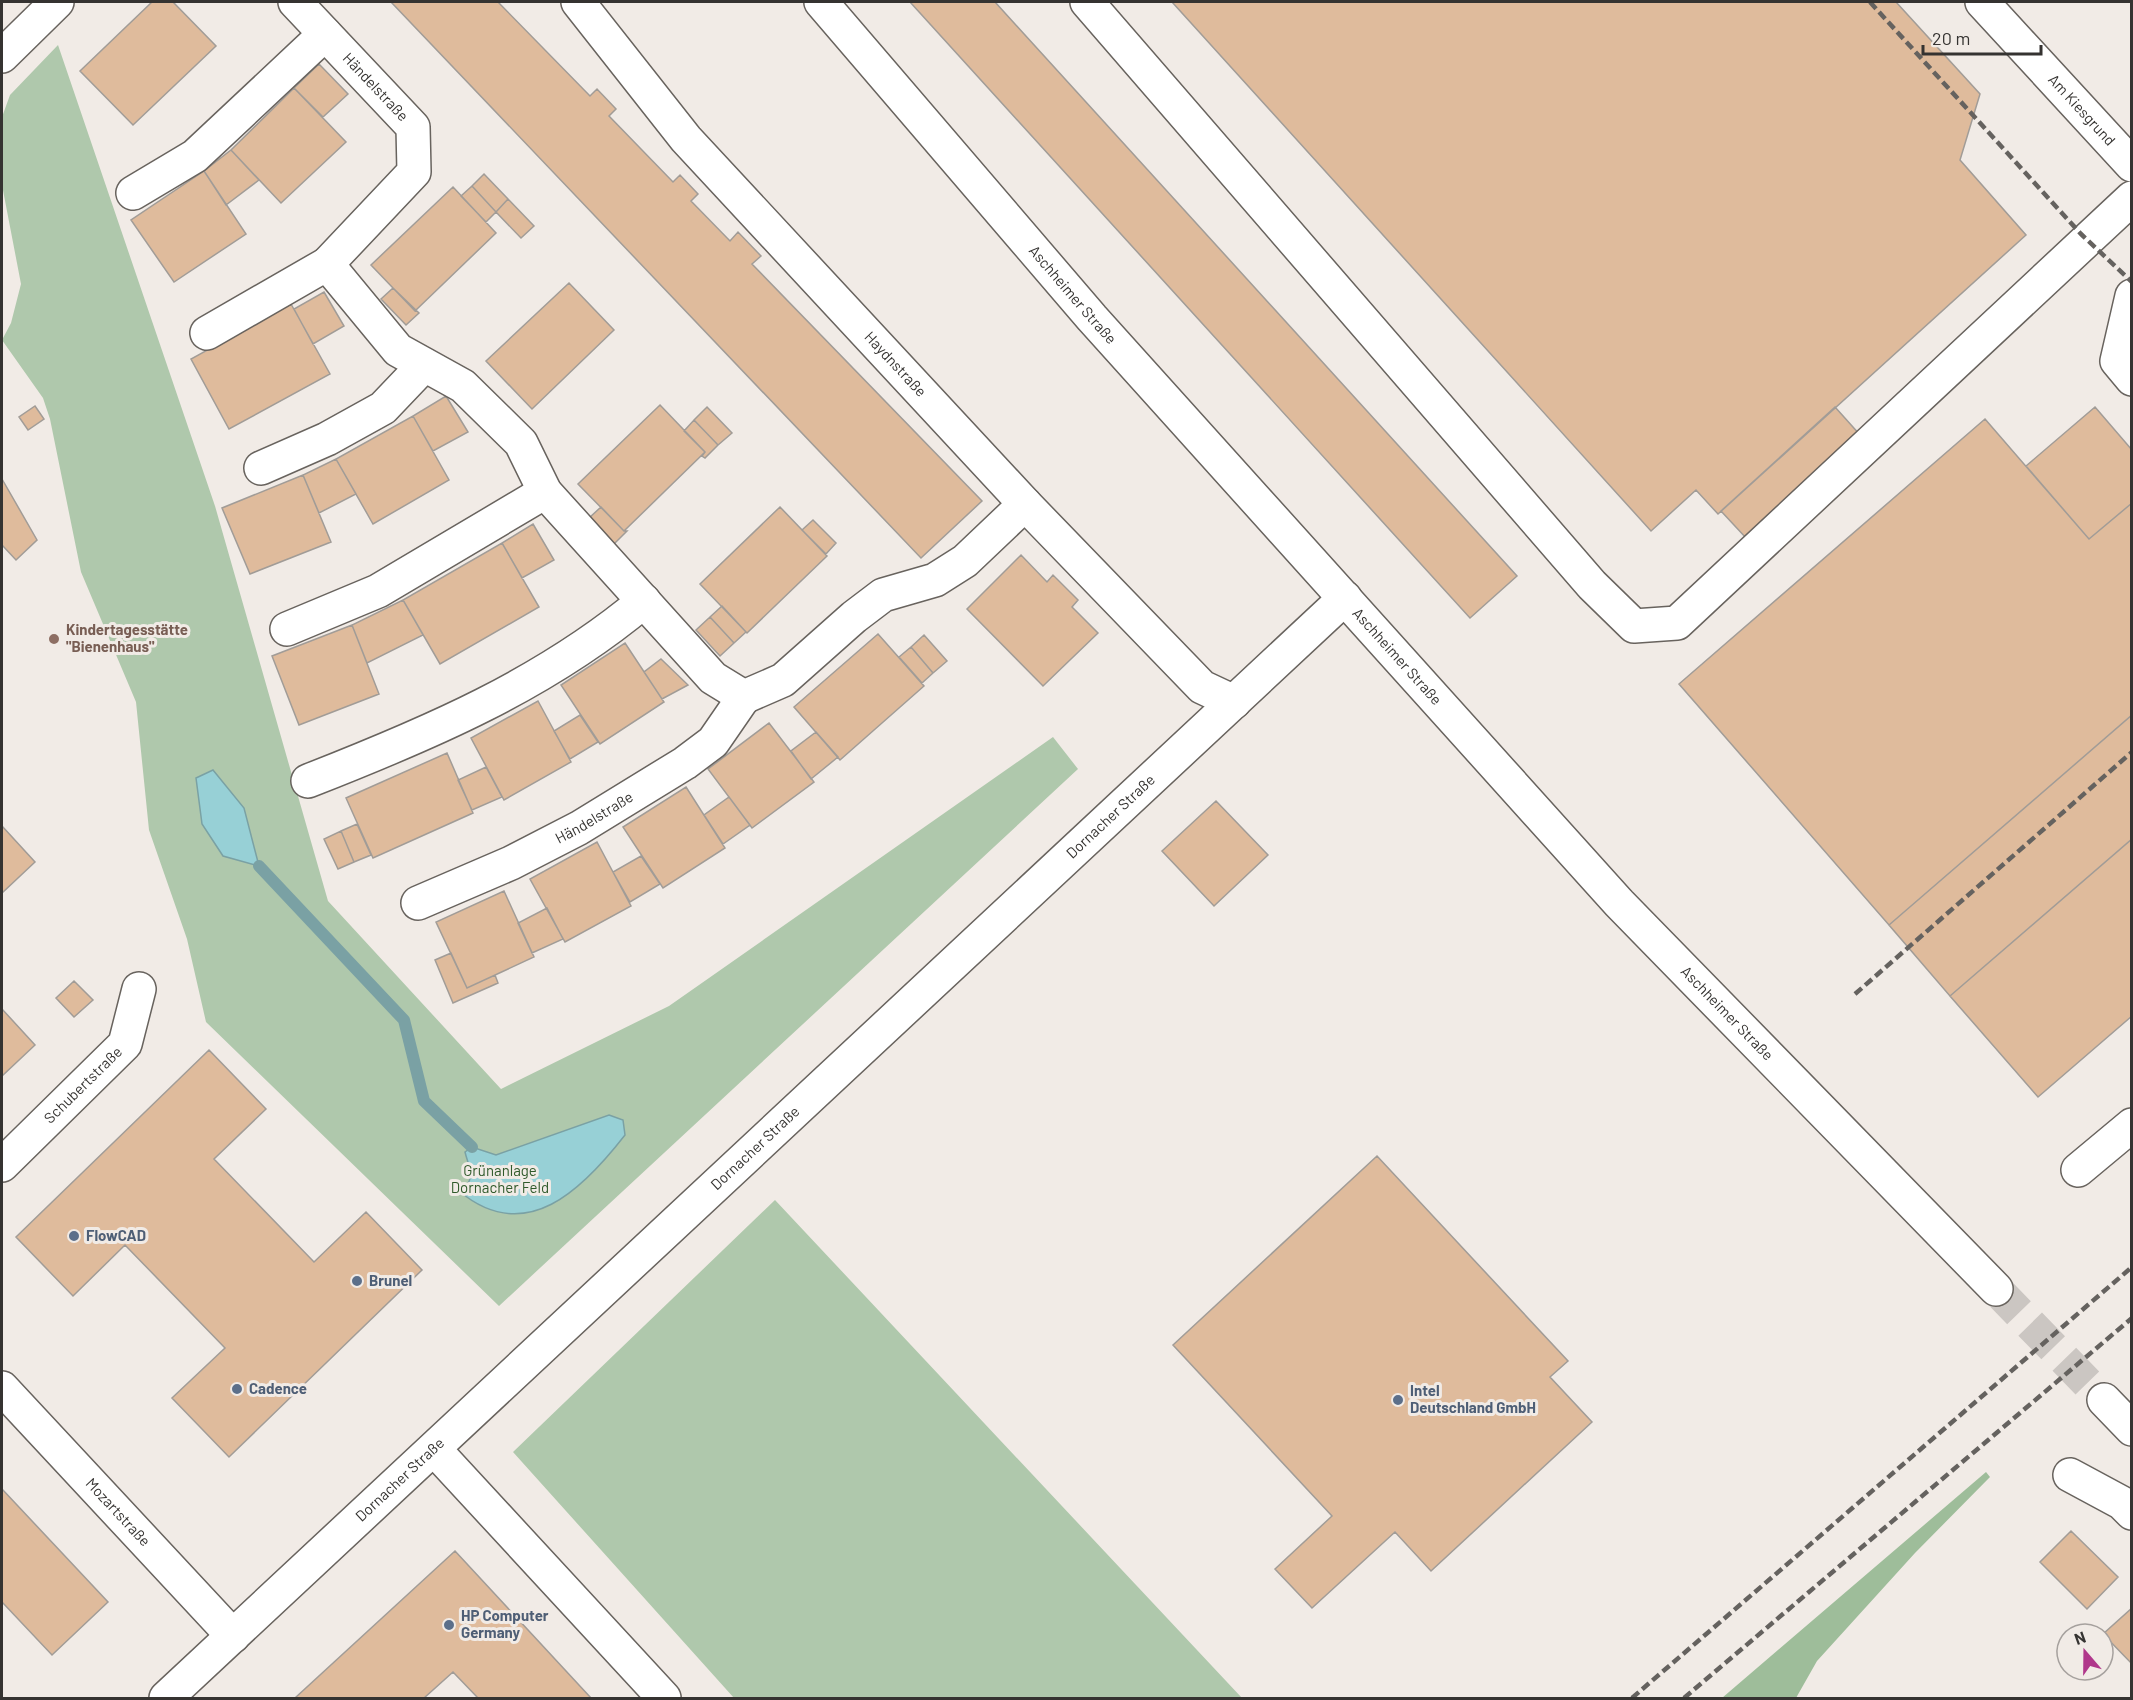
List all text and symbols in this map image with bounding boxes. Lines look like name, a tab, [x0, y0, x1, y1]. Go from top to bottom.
scale bar	[1923, 18, 2042, 56]
text: 20 m	[1932, 27, 1970, 49]
street label: Händelstraße	[340, 48, 413, 124]
street label: Am Kiesgrund	[2045, 70, 2119, 149]
street label: Aschheimer Straße	[1026, 241, 1121, 347]
street label: Haydnstraße	[861, 327, 931, 400]
street label: Aschheimer Straße	[1349, 604, 1446, 708]
place label: Kindertagesstätte "Bienenhaus"	[66, 620, 188, 655]
marker: Kindertagesstätte "Bienenhaus"	[47, 632, 61, 646]
street label: Dornacher Straße	[1062, 770, 1158, 862]
street label: Händelstraße	[552, 787, 636, 847]
street label: Aschheimer Straße	[1678, 962, 1777, 1064]
street label: Schubertstraße	[40, 1042, 125, 1127]
street label: Dornacher Straße	[707, 1102, 803, 1193]
park label: Grünanlage Dornacher Feld	[451, 1161, 549, 1196]
place label: FlowCAD	[86, 1226, 146, 1244]
marker: FlowCAD	[67, 1229, 81, 1243]
place label: Brunel	[369, 1271, 412, 1289]
marker: Brunel	[350, 1274, 364, 1288]
place label: Cadence	[249, 1379, 307, 1397]
place label: Intel Deutschland GmbH	[1410, 1381, 1536, 1416]
marker: Cadence	[230, 1382, 244, 1396]
marker: Intel Deutschland GmbH	[1391, 1393, 1405, 1407]
street label: Dornacher Straße	[351, 1433, 447, 1525]
street label: Mozartstraße	[83, 1474, 155, 1550]
place label: HP Computer Germany	[461, 1606, 549, 1641]
marker: HP Computer Germany	[442, 1618, 456, 1632]
north arrow	[2055, 1622, 2115, 1682]
text: N	[2071, 1627, 2088, 1648]

